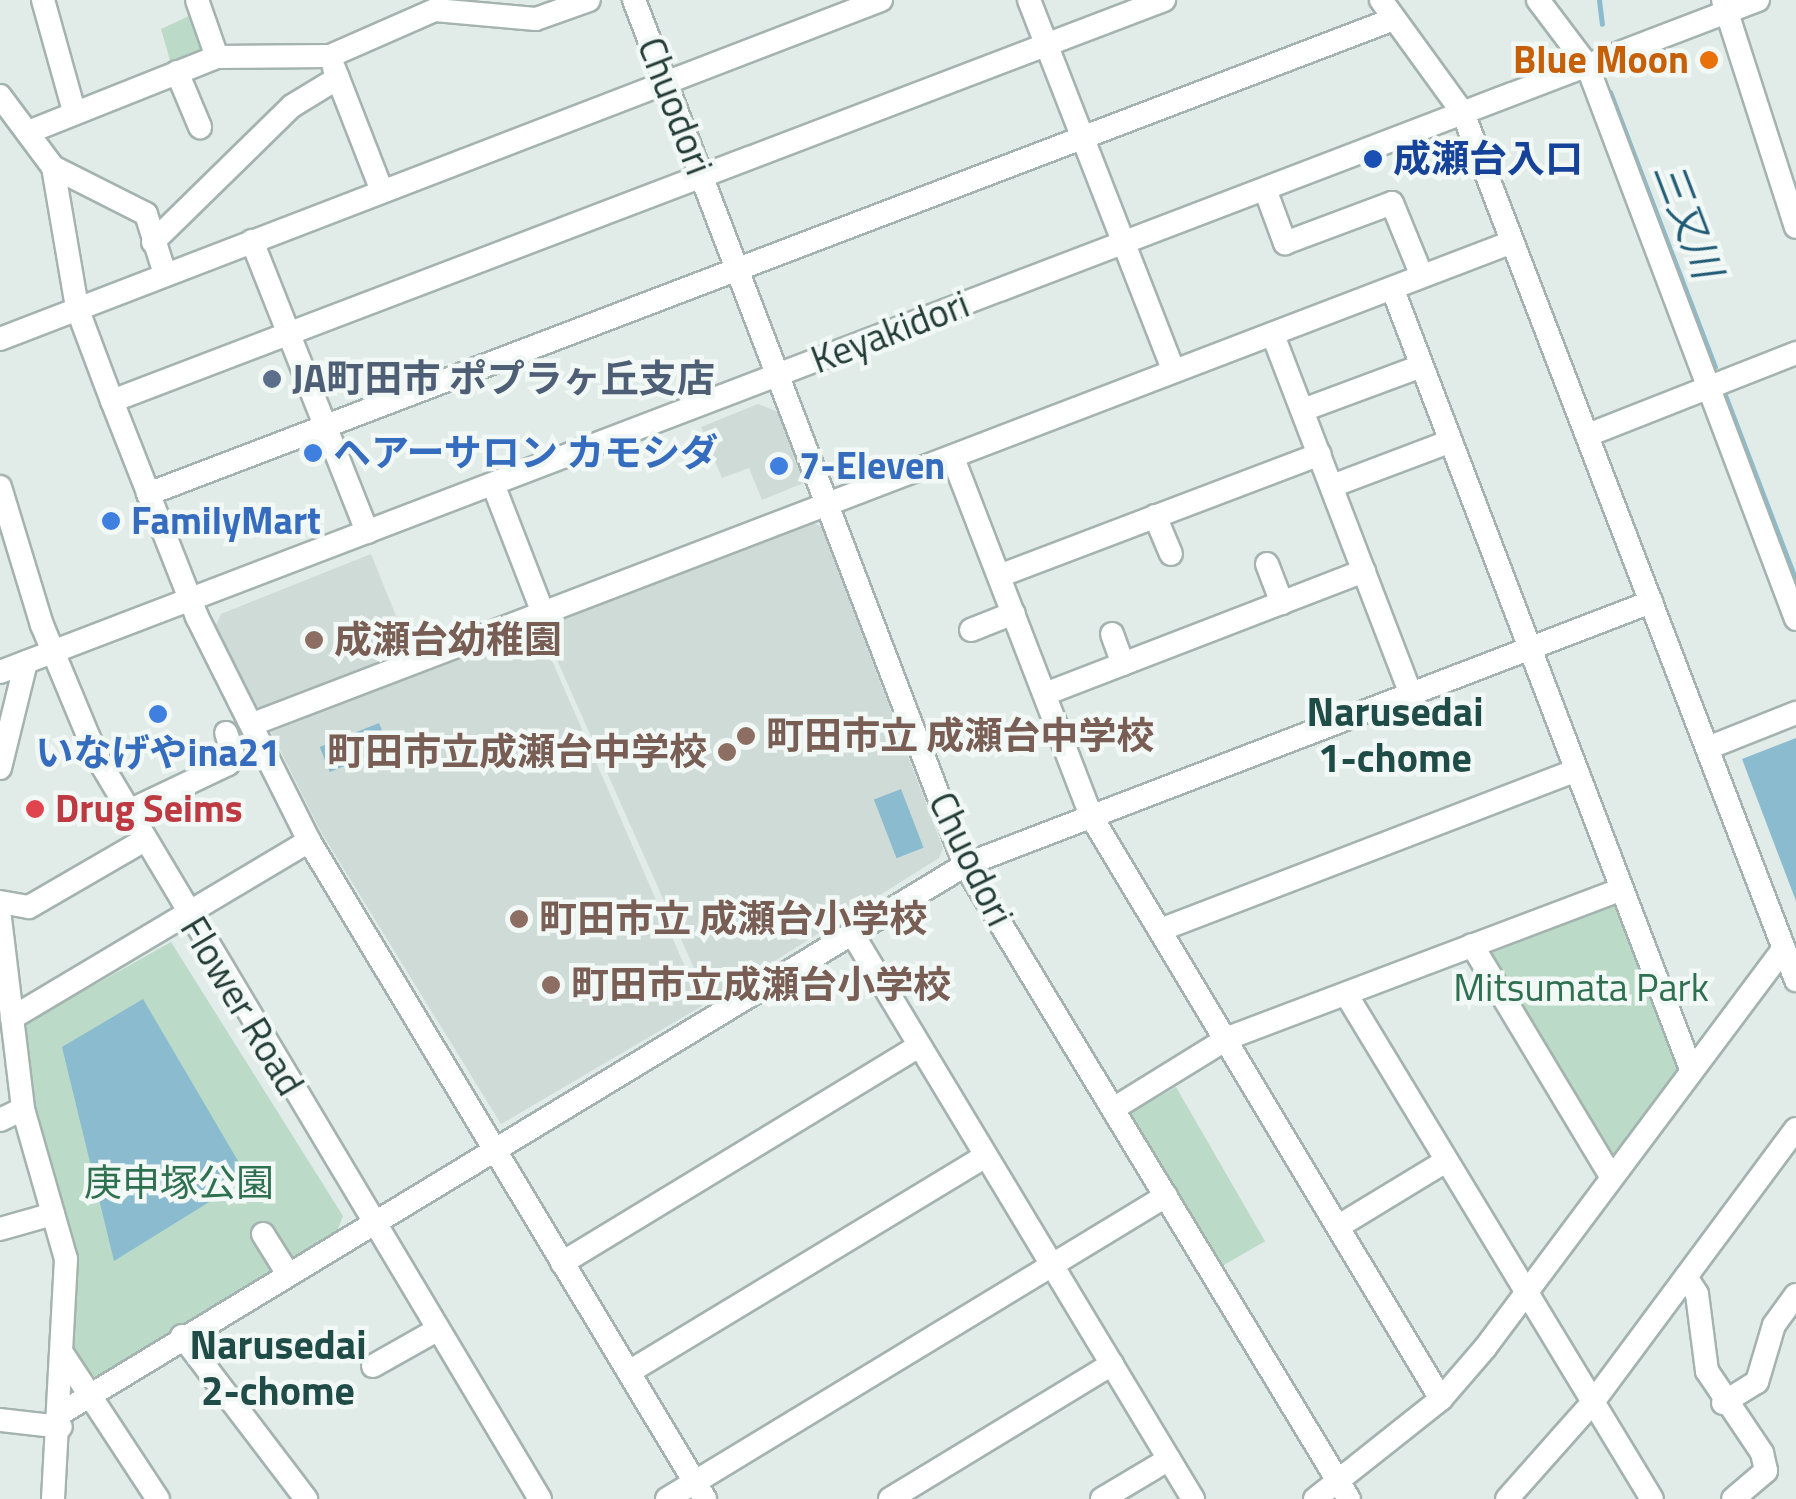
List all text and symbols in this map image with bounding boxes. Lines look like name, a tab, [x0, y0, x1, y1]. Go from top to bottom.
street label: Chuodori	[628, 31, 722, 181]
place label: Blue Moon	[1513, 37, 1689, 83]
marker: Blue Moon	[1698, 49, 1720, 71]
place label: 成瀬台入口	[1393, 136, 1583, 182]
marker: 成瀬台入口	[1362, 148, 1384, 170]
water label: 三又川	[1644, 155, 1732, 285]
street label: Keyakidori	[805, 281, 975, 383]
place label: JA町田市 ポプラヶ丘支店	[292, 356, 715, 402]
marker: JA町田市 ポプラヶ丘支店	[261, 368, 283, 390]
place label: ヘアーサロン カモシダ	[333, 430, 719, 476]
marker: ヘアーサロン カモシダ	[302, 442, 324, 464]
place label: 7-Eleven	[799, 443, 945, 489]
marker: 7-Eleven	[768, 455, 790, 477]
place label: FamilyMart	[131, 498, 321, 544]
marker: FamilyMart	[100, 510, 122, 532]
place label: 成瀬台幼稚園	[334, 617, 562, 663]
marker: 成瀬台幼稚園	[303, 629, 325, 651]
district label: Narusedai 1-chome	[1306, 688, 1484, 782]
marker: いなげやina21	[147, 703, 169, 725]
place label: 町田市立 成瀬台中学校	[766, 713, 1154, 759]
marker: 町田市立 成瀬台中学校	[735, 725, 757, 747]
place label: 町田市立成瀬台中学校	[327, 729, 707, 775]
place label: いなげやina21	[36, 730, 280, 776]
marker: 町田市立成瀬台中学校	[716, 741, 738, 763]
street label: Chuodori	[919, 785, 1023, 933]
place label: Drug Seims	[55, 786, 243, 832]
marker: Drug Seims	[24, 798, 46, 820]
place label: 町田市立 成瀬台小学校	[539, 896, 927, 942]
street label: Flower Road	[171, 908, 313, 1104]
marker: 町田市立 成瀬台小学校	[508, 908, 530, 930]
place label: 町田市立成瀬台小学校	[571, 962, 951, 1008]
park label: Mitsumata Park	[1453, 965, 1709, 1011]
marker: 町田市立成瀬台小学校	[540, 974, 562, 996]
park label: 庚申塚公園	[84, 1160, 274, 1206]
district label: Narusedai 2-chome	[189, 1321, 367, 1415]

